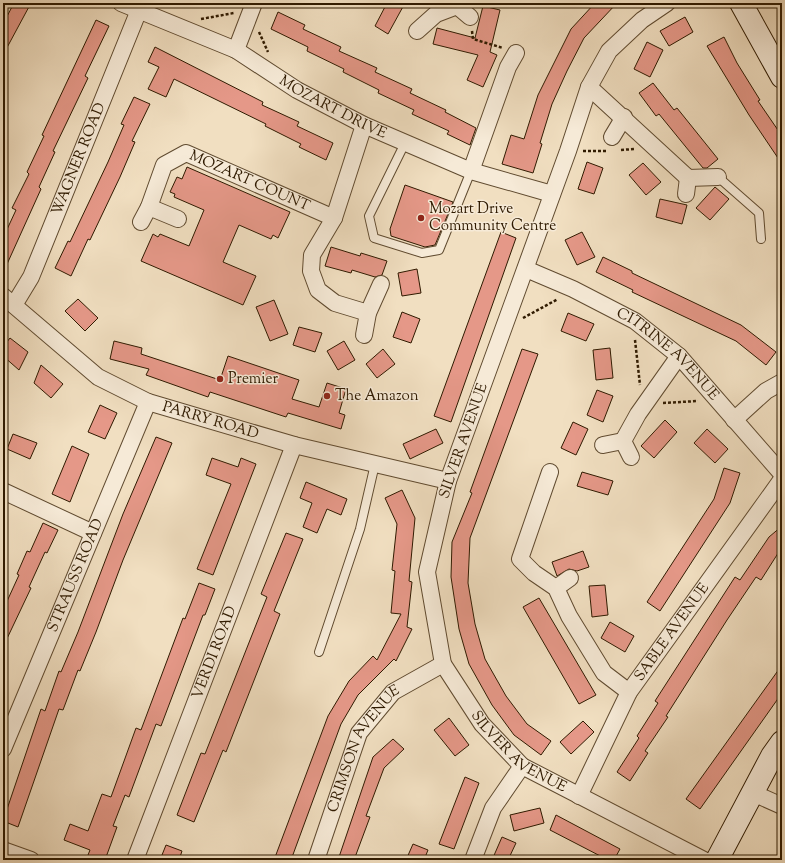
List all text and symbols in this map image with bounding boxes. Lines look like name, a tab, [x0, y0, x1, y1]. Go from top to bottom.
street label: MOZART DRIVE	[275, 70, 390, 144]
street label: WAGNER ROAD	[47, 99, 111, 219]
street label: MOZART COUNT	[186, 145, 314, 217]
place label: Mozart Drive Community Centre	[429, 199, 556, 237]
marker: Mozart Drive Community Centre	[416, 213, 426, 223]
street label: CITRINE AVENUE	[613, 303, 724, 405]
place label: Premier	[228, 369, 278, 390]
marker: Premier	[215, 374, 225, 384]
street label: SILVER AVENUE	[434, 381, 494, 501]
place label: The Amazon	[335, 386, 419, 407]
marker: The Amazon	[322, 391, 332, 401]
street label: PARRY ROAD	[160, 396, 261, 445]
street label: STRAUSS ROAD	[42, 515, 109, 636]
street label: SABLE AVENUE	[630, 579, 714, 685]
street label: VERDI ROAD	[187, 603, 242, 702]
street label: CRIMSON AVENUE	[322, 680, 403, 815]
street label: SILVER AVENUE	[466, 707, 570, 798]

